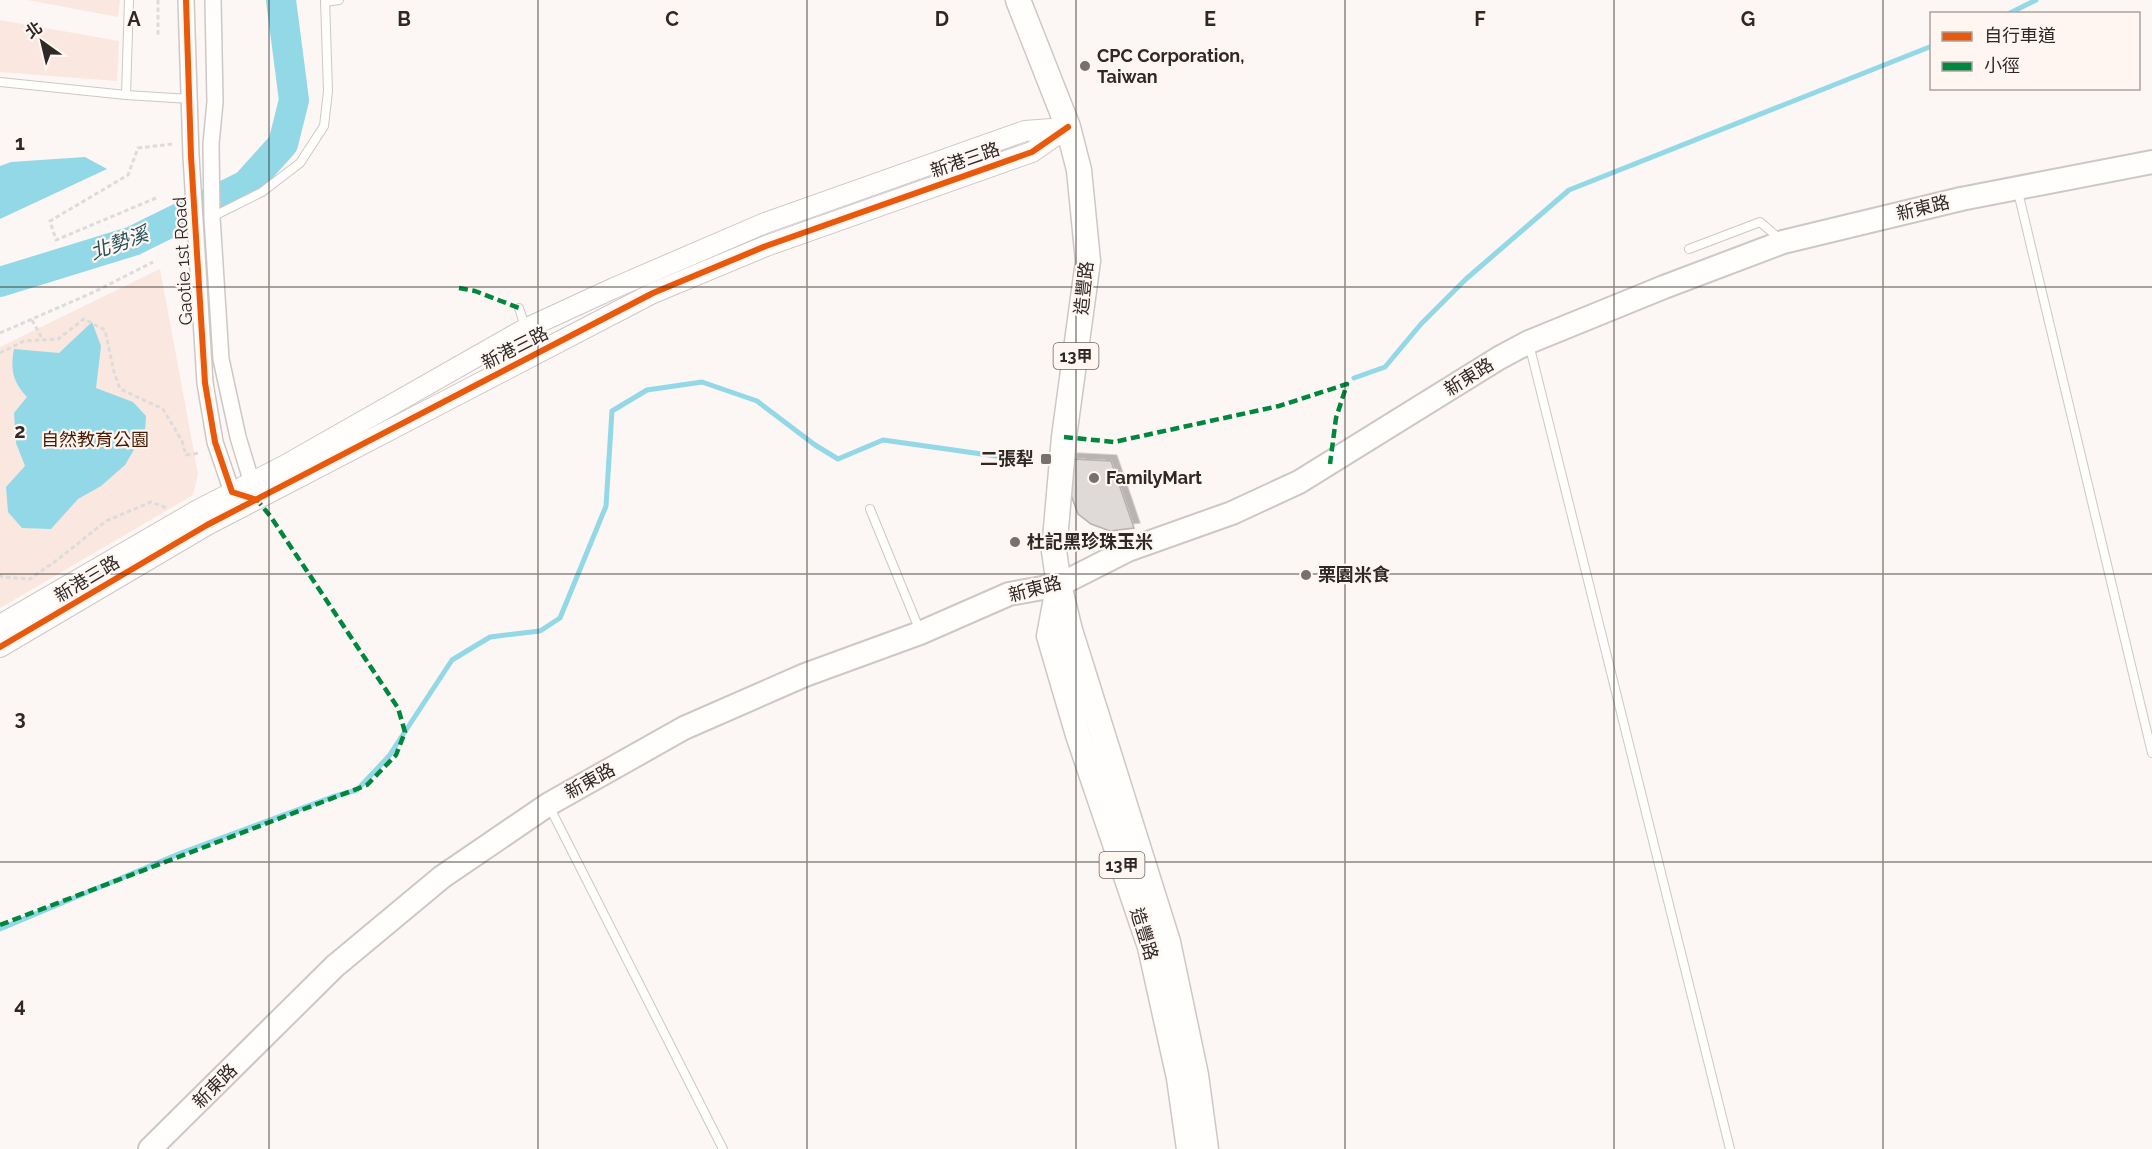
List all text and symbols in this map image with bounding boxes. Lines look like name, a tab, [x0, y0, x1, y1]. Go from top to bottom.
text: A	[127, 7, 141, 31]
text: B	[397, 7, 411, 31]
text: C	[665, 7, 679, 31]
text: D	[935, 7, 949, 31]
text: E	[1204, 7, 1216, 31]
text: F	[1474, 7, 1486, 31]
text: G	[1741, 7, 1755, 31]
north arrow	[12, 12, 72, 72]
legend	[1930, 12, 2140, 90]
text: 北	[22, 18, 46, 42]
text: 自行車道	[1984, 25, 2056, 46]
place label: CPC Corporation, Taiwan	[1097, 45, 1244, 87]
text: 小徑	[1984, 55, 2020, 76]
marker: CPC Corporation, Taiwan	[1078, 59, 1092, 73]
text: 1	[15, 131, 25, 155]
street label: 新港三路	[927, 138, 1002, 181]
street label: 新東路	[1894, 191, 1952, 224]
street label: Gaotie 1st Road	[169, 196, 196, 326]
water label: 北勢溪	[87, 220, 154, 265]
street label: 造豐路	[1070, 260, 1097, 316]
street label: 新港三路	[478, 322, 552, 373]
road number: 13甲	[1054, 343, 1098, 369]
street label: 新東路	[1440, 353, 1497, 400]
text: 2	[14, 419, 26, 443]
park label: 自然教育公園	[41, 429, 149, 450]
place label: 二張犁	[980, 448, 1034, 469]
marker: 二張犁	[1039, 452, 1053, 466]
place label: FamilyMart	[1106, 467, 1202, 488]
marker: FamilyMart	[1087, 471, 1101, 485]
place label: 杜記黑珍珠玉米	[1027, 531, 1153, 552]
marker: 杜記黑珍珠玉米	[1008, 535, 1022, 549]
street label: 新港三路	[50, 551, 123, 606]
place label: 栗園米食	[1318, 564, 1390, 585]
marker: 栗園米食	[1299, 568, 1313, 582]
street label: 新東路	[1006, 571, 1064, 606]
text: 3	[14, 706, 26, 730]
street label: 新東路	[561, 758, 618, 803]
road number: 13甲	[1100, 852, 1144, 878]
street label: 造豐路	[1127, 905, 1162, 963]
text: 4	[14, 993, 26, 1017]
street label: 新東路	[188, 1059, 241, 1112]

